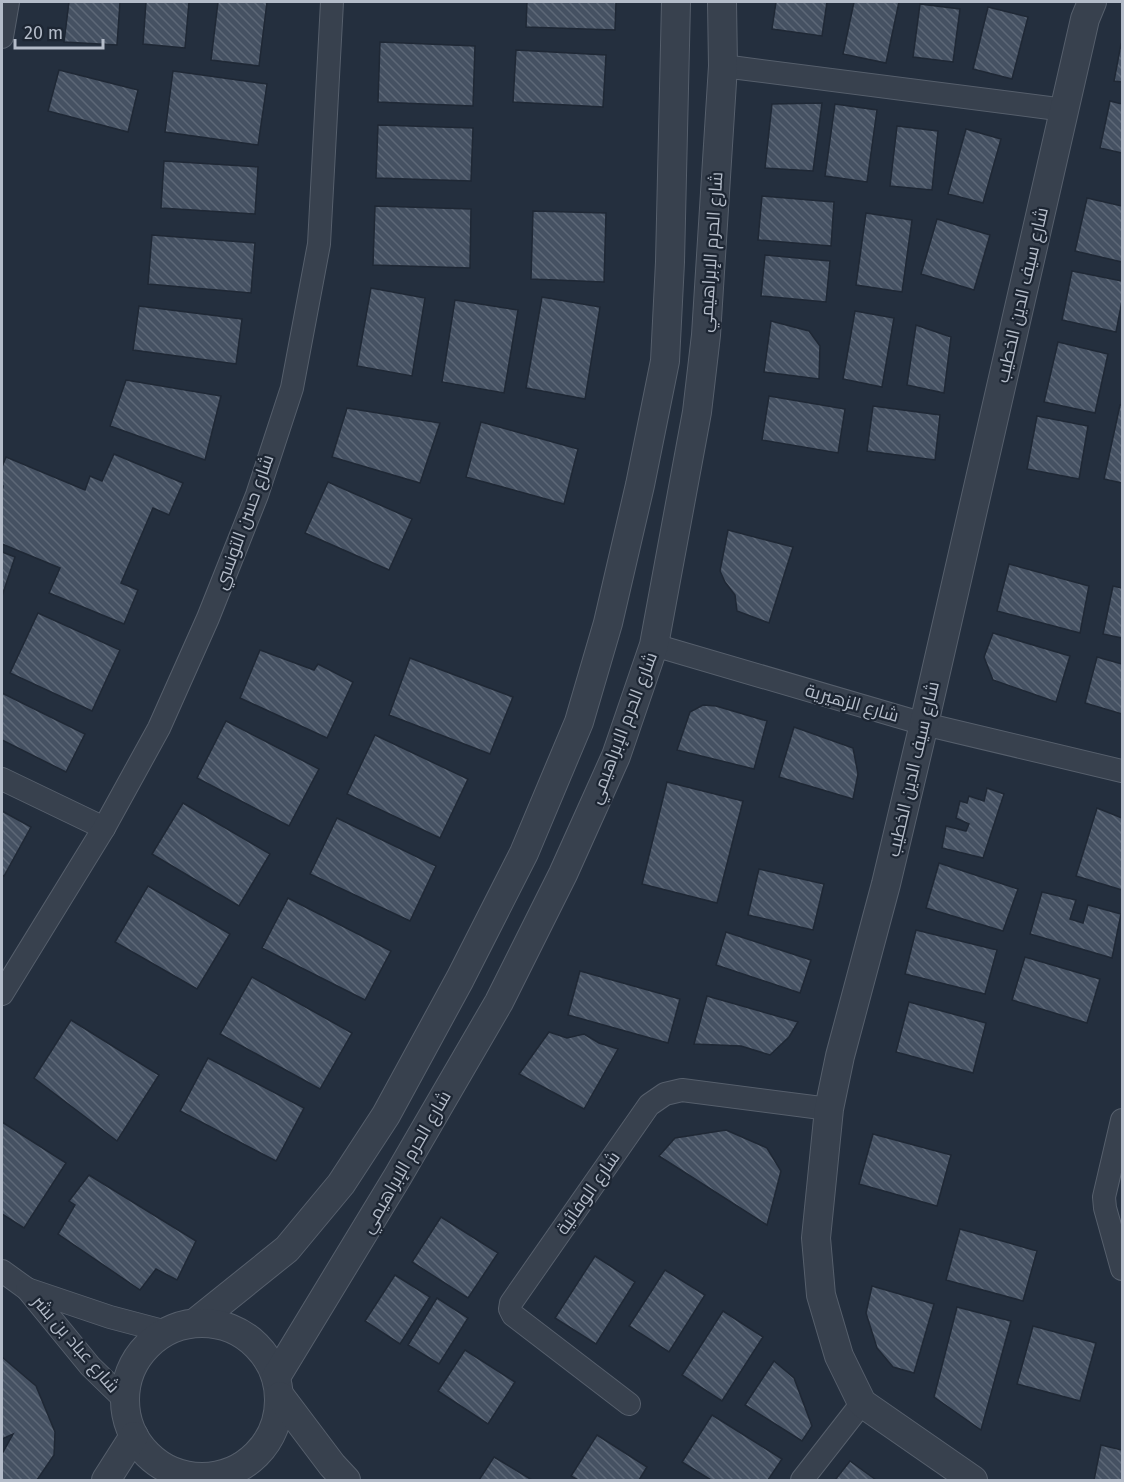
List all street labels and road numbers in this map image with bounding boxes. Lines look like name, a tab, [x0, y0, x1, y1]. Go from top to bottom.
street label: شارع الحرم الإبراهيمي	[694, 171, 731, 333]
street label: شارع سيف الدين الخطيب	[991, 205, 1054, 385]
street label: شارع حسن التونسي	[209, 451, 281, 593]
street label: شارع الحرم الإبراهيمي	[584, 649, 665, 808]
street label: شارع الزهيرية	[802, 679, 901, 728]
street label: شارع سيف الدين الخطيب	[882, 679, 945, 859]
street label: شارع الحرم الإبراهيمي	[356, 1087, 458, 1239]
street label: شارع الوفائية	[551, 1147, 626, 1239]
street label: شارع عباد بن بشر	[26, 1290, 124, 1398]

